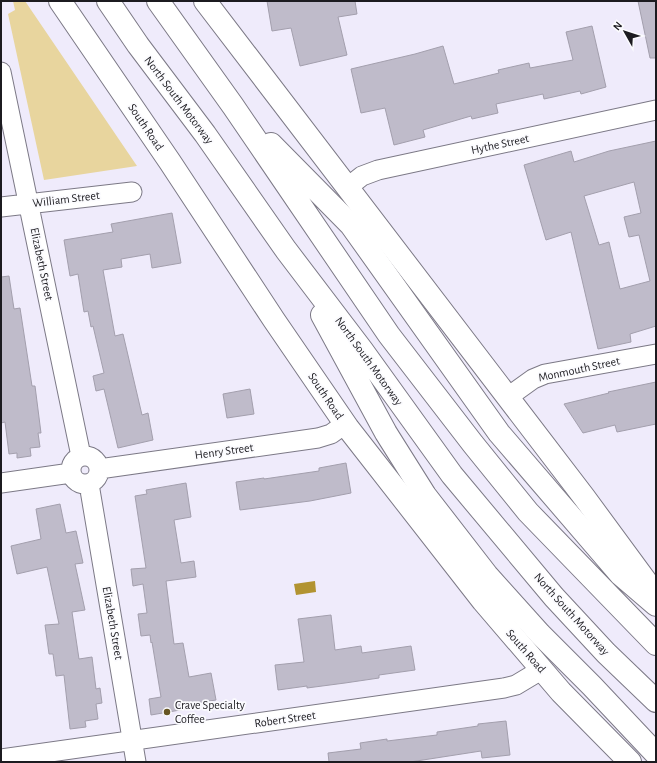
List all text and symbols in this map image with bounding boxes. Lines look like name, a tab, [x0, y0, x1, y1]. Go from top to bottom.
north arrow	[605, 12, 645, 52]
text: N	[611, 20, 624, 32]
street label: North South Motorway	[141, 54, 216, 147]
street label: South Road	[126, 102, 166, 152]
street label: Hythe Street	[470, 132, 530, 157]
street label: William Street	[32, 189, 100, 209]
street label: Elizabeth Street	[28, 226, 56, 302]
street label: North South Motorway	[332, 315, 405, 408]
street label: Monmouth Street	[537, 354, 621, 383]
street label: South Road	[306, 371, 346, 421]
street label: Henry Street	[194, 441, 254, 462]
street label: North South Motorway	[531, 571, 612, 658]
street label: Elizabeth Street	[101, 585, 125, 661]
street label: South Road	[504, 627, 548, 675]
place label: Crave Specialty Coffee	[175, 699, 245, 725]
marker: Crave Specialty Coffee	[162, 707, 172, 717]
street label: Robert Street	[254, 709, 317, 729]

